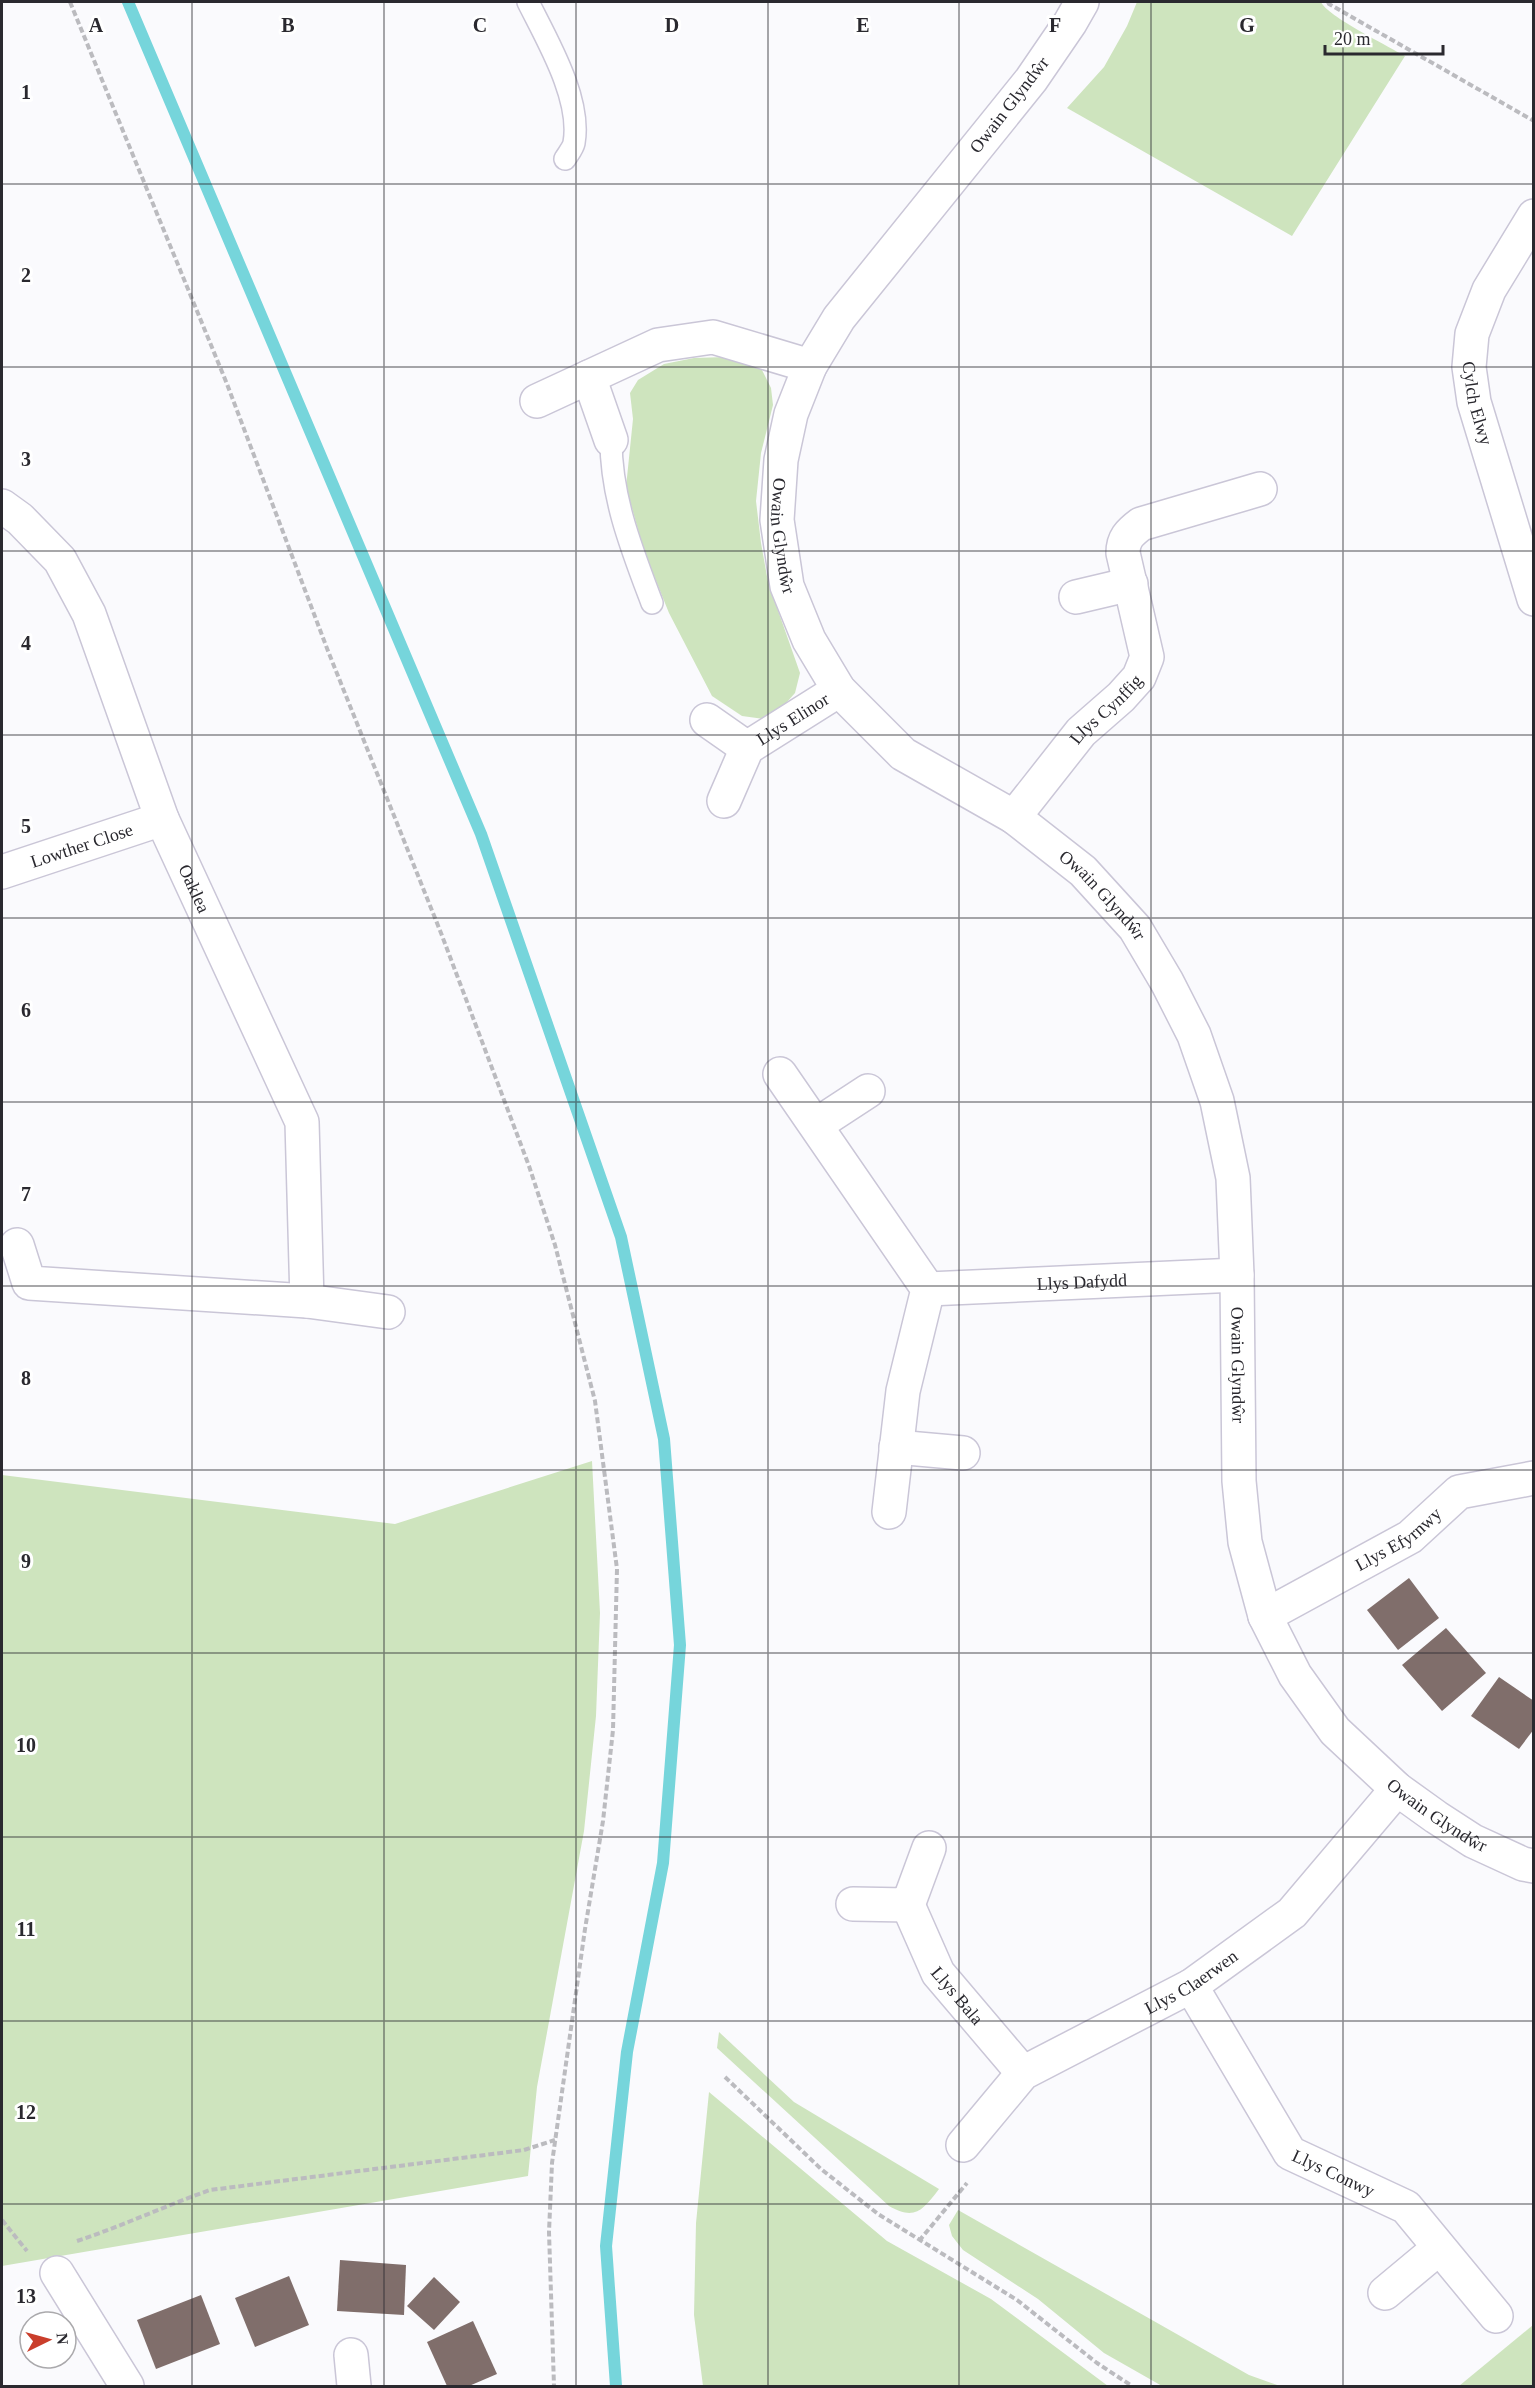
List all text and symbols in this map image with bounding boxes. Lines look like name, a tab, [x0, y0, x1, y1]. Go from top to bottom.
text: A	[89, 14, 104, 36]
text: B	[281, 14, 295, 36]
text: C	[473, 14, 487, 36]
text: D	[665, 14, 679, 36]
text: E	[856, 14, 870, 36]
text: F	[1049, 14, 1061, 36]
text: G	[1239, 14, 1255, 36]
scale bar	[1325, 18, 1444, 56]
text: 20 m	[1334, 29, 1371, 49]
street label: Owain Glyndŵr	[965, 53, 1053, 157]
text: 1	[21, 81, 31, 103]
text: 2	[21, 264, 31, 286]
street label: Cylch Elwy	[1458, 360, 1497, 447]
text: 3	[21, 448, 31, 470]
street label: Owain Glyndŵr	[767, 477, 799, 597]
text: 4	[21, 632, 31, 654]
street label: Llys Cynffig	[1066, 670, 1146, 748]
street label: Llys Elinor	[753, 689, 833, 749]
text: 5	[21, 815, 31, 837]
street label: Lowther Close	[28, 819, 135, 872]
street label: Owain Glyndŵr	[1055, 846, 1150, 943]
street label: Oaklea	[174, 861, 214, 916]
text: 6	[21, 999, 31, 1021]
text: 7	[21, 1183, 31, 1205]
street label: Llys Dafydd	[1036, 1270, 1128, 1294]
street label: Owain Glyndŵr	[1227, 1307, 1248, 1423]
text: 8	[21, 1367, 31, 1389]
street label: Llys Efyrnwy	[1352, 1503, 1445, 1575]
text: 9	[21, 1550, 31, 1572]
text: 10	[16, 1734, 36, 1756]
street label: Owain Glyndŵr	[1383, 1775, 1490, 1856]
text: 11	[17, 1918, 35, 1940]
street label: Llys Claerwen	[1141, 1946, 1241, 2018]
street label: Llys Bala	[927, 1963, 987, 2029]
text: 12	[16, 2101, 36, 2123]
street label: Llys Conwy	[1289, 2145, 1378, 2201]
text: 13	[16, 2285, 36, 2307]
north arrow	[18, 2310, 78, 2370]
text: N	[53, 2332, 71, 2346]

